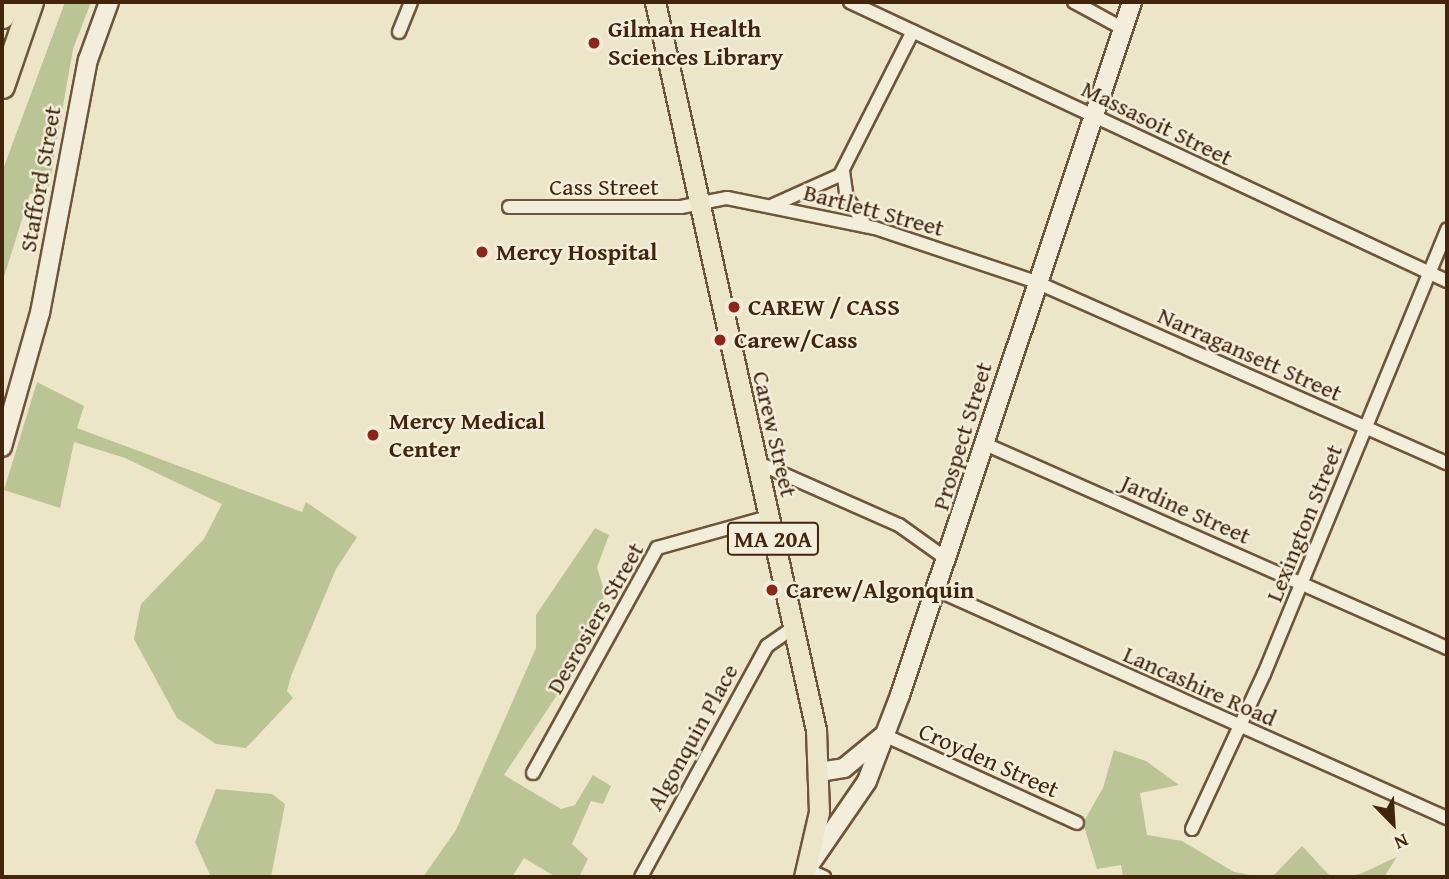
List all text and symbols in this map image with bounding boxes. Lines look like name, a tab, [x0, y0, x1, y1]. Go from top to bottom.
place label: Gilman Health Sciences Library	[608, 15, 783, 71]
marker: Gilman Health Sciences Library	[586, 35, 602, 51]
street label: Massasoit Street	[1077, 74, 1237, 172]
street label: Stafford Street	[13, 104, 67, 254]
street label: Cass Street	[549, 173, 659, 201]
street label: Bartlett Street	[801, 177, 947, 243]
place label: Mercy Hospital	[496, 238, 657, 266]
marker: Mercy Hospital	[474, 244, 490, 260]
place label: CAREW / CASS	[748, 293, 900, 321]
marker: CAREW / CASS	[726, 299, 742, 315]
street label: Narragansett Street	[1154, 300, 1346, 408]
place label: Carew/Cass	[734, 326, 858, 354]
marker: Carew/Cass	[712, 332, 728, 348]
street label: Prospect Street	[926, 358, 998, 514]
street label: Carew Street	[747, 368, 803, 500]
place label: Mercy Medical Center	[389, 407, 545, 463]
marker: Mercy Medical Center	[363, 425, 383, 445]
street label: Lexington Street	[1259, 440, 1349, 606]
street label: Jardine Street	[1117, 468, 1255, 550]
road number: MA 20A	[726, 520, 820, 558]
street label: Desrosiers Street	[540, 537, 650, 699]
place label: Carew/Algonquin	[786, 576, 974, 604]
marker: Carew/Algonquin	[764, 582, 780, 598]
street label: Lancashire Road	[1119, 639, 1281, 733]
street label: Algonquin Place	[640, 659, 744, 815]
street label: Croyden Street	[914, 716, 1064, 804]
north arrow	[1358, 788, 1428, 858]
text: N	[1390, 827, 1413, 858]

